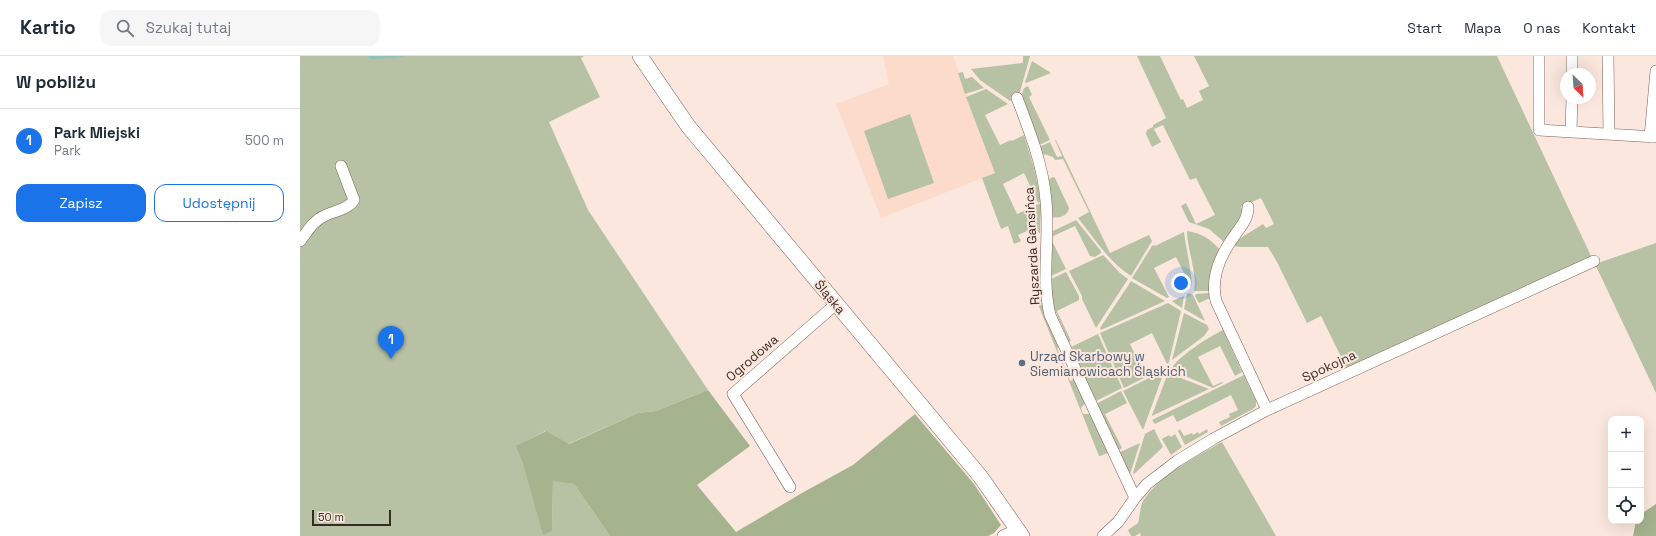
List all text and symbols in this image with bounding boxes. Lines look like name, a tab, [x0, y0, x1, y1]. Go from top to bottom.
search box	[100, 10, 380, 46]
text: Kartio	[20, 15, 76, 40]
icon: search	[114, 17, 136, 39]
text: Szukaj tutaj	[146, 18, 231, 37]
text: Start	[1407, 19, 1442, 37]
text: Mapa	[1464, 19, 1501, 37]
text: O nas	[1523, 19, 1560, 37]
text: Kontakt	[1582, 19, 1636, 37]
north arrow	[1560, 68, 1596, 104]
text: W pobliżu	[16, 71, 96, 93]
text: Park Miejski	[54, 123, 140, 142]
text: 1	[26, 132, 32, 149]
text: 500 m	[245, 132, 284, 149]
text: Park	[54, 142, 81, 159]
button: Zapisz	[16, 184, 146, 222]
button: Udostępnij	[154, 184, 284, 222]
street label: Ryszarda Gansińca	[1020, 186, 1044, 306]
your location	[1171, 273, 1191, 293]
street label: Śląska	[811, 276, 850, 318]
pin: 1	[378, 326, 404, 359]
street label: Ogrodowa	[722, 330, 782, 385]
street label: Spokojna	[1299, 346, 1359, 386]
place label: Urząd Skarbowy w Siemianowicach Śląskich	[1030, 348, 1186, 380]
marker: Urząd Skarbowy w Siemianowicach Śląskich	[1017, 358, 1027, 368]
map controls	[1608, 416, 1644, 524]
button: +	[1608, 416, 1644, 452]
button: −	[1608, 452, 1644, 488]
button: locate	[1608, 488, 1644, 524]
scale bar	[312, 508, 391, 527]
text: 50 m	[318, 510, 344, 524]

